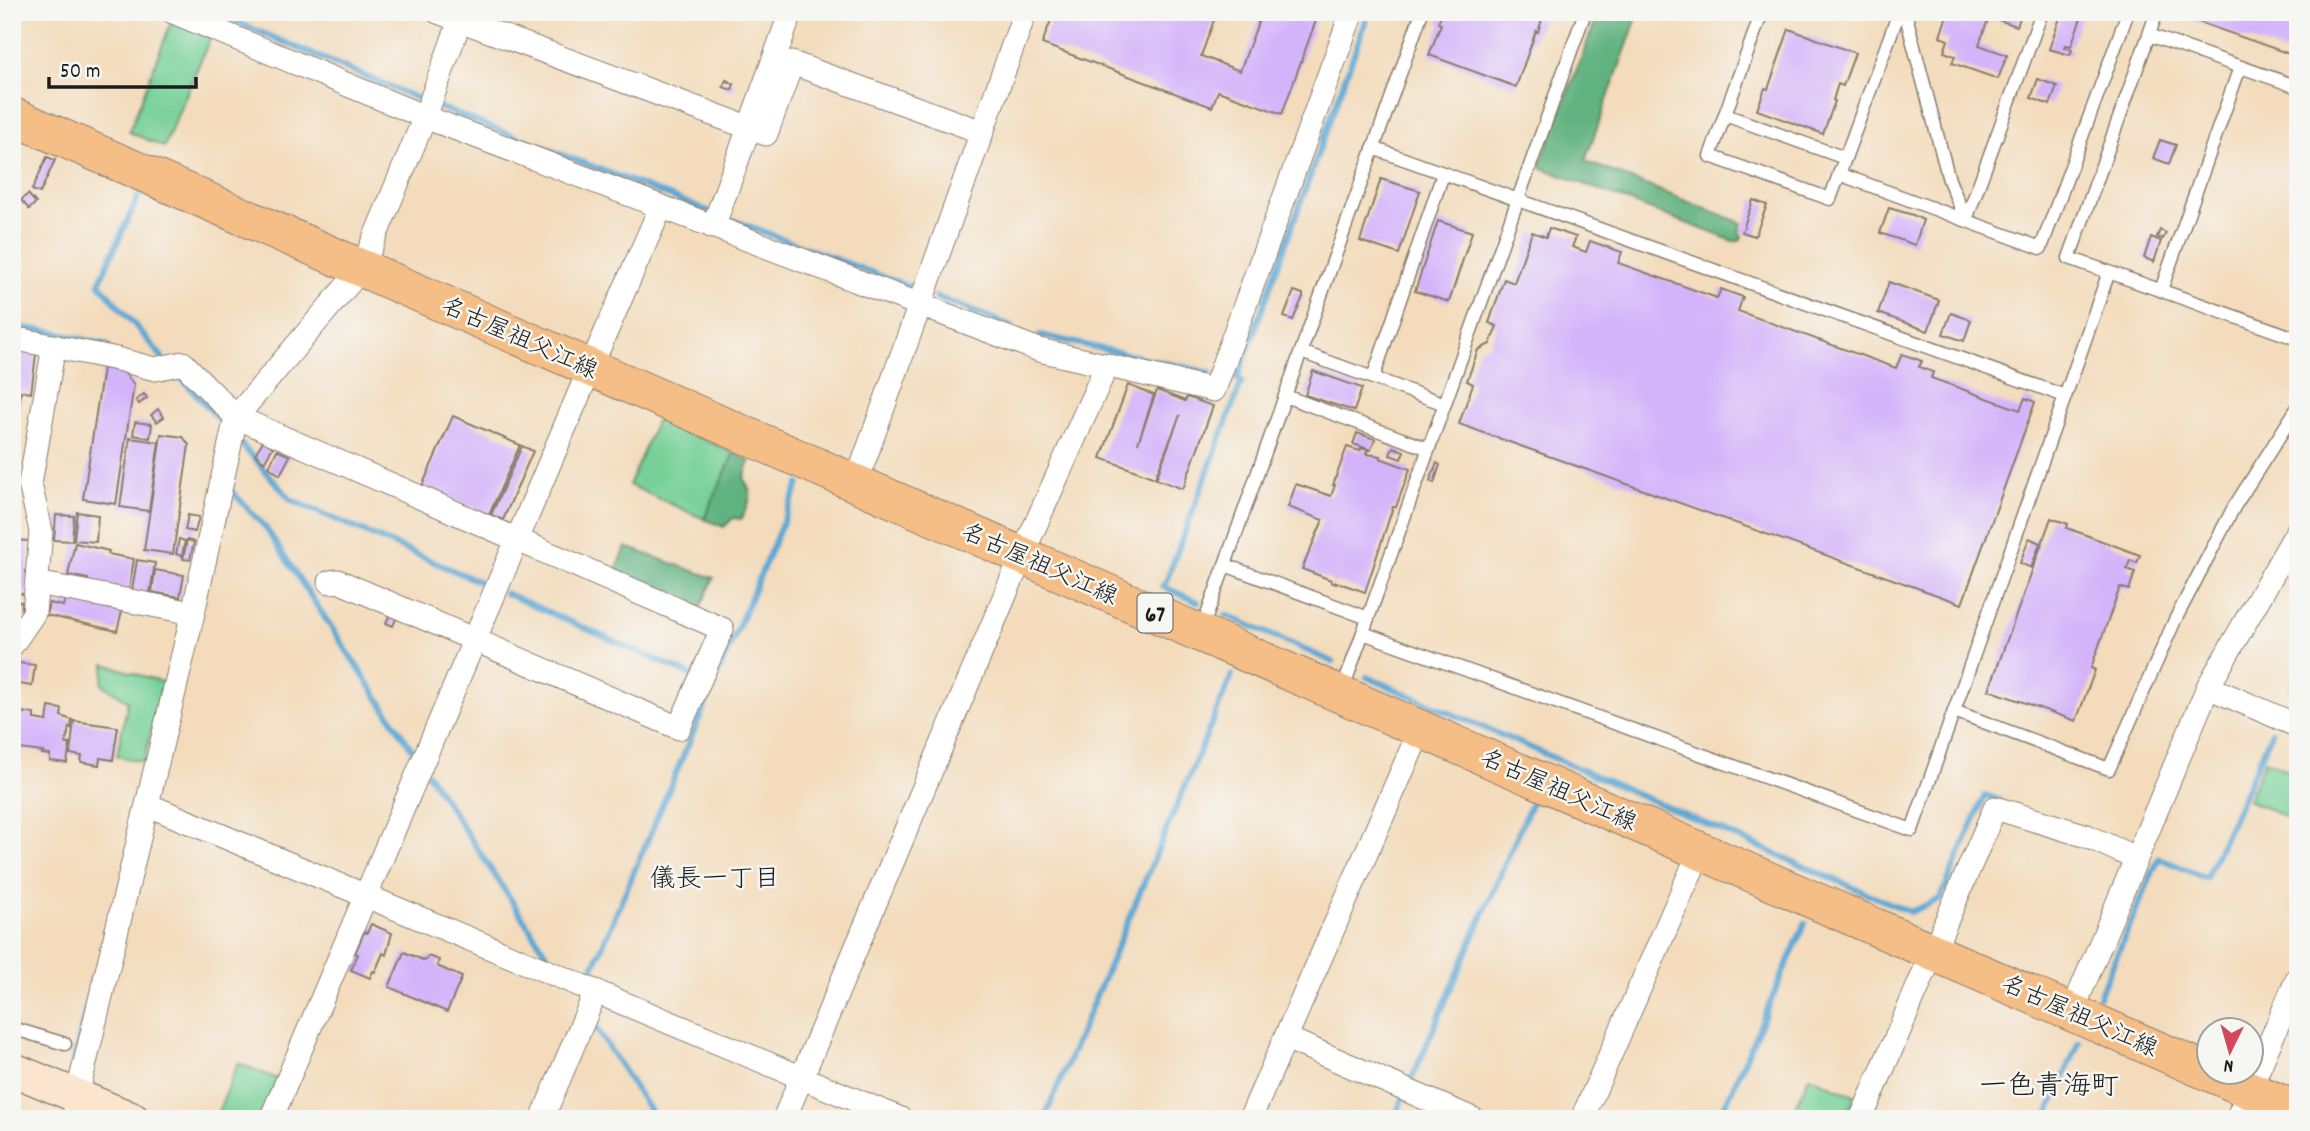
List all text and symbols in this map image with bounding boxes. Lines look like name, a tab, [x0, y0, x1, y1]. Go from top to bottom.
scale bar	[49, 46, 196, 90]
text: 50 m	[60, 58, 100, 88]
street label: 名古屋祖父江線	[435, 290, 602, 389]
street label: 名古屋祖父江線	[955, 516, 1122, 615]
road number: 67	[1138, 594, 1172, 632]
street label: 名古屋祖父江線	[1474, 742, 1641, 841]
district label: 儀長一丁目	[650, 862, 780, 899]
street label: 名古屋祖父江線	[1995, 968, 2162, 1067]
north arrow	[2194, 1016, 2264, 1086]
text: N	[2223, 1051, 2235, 1078]
district label: 一色青海町	[1979, 1069, 2119, 1109]

